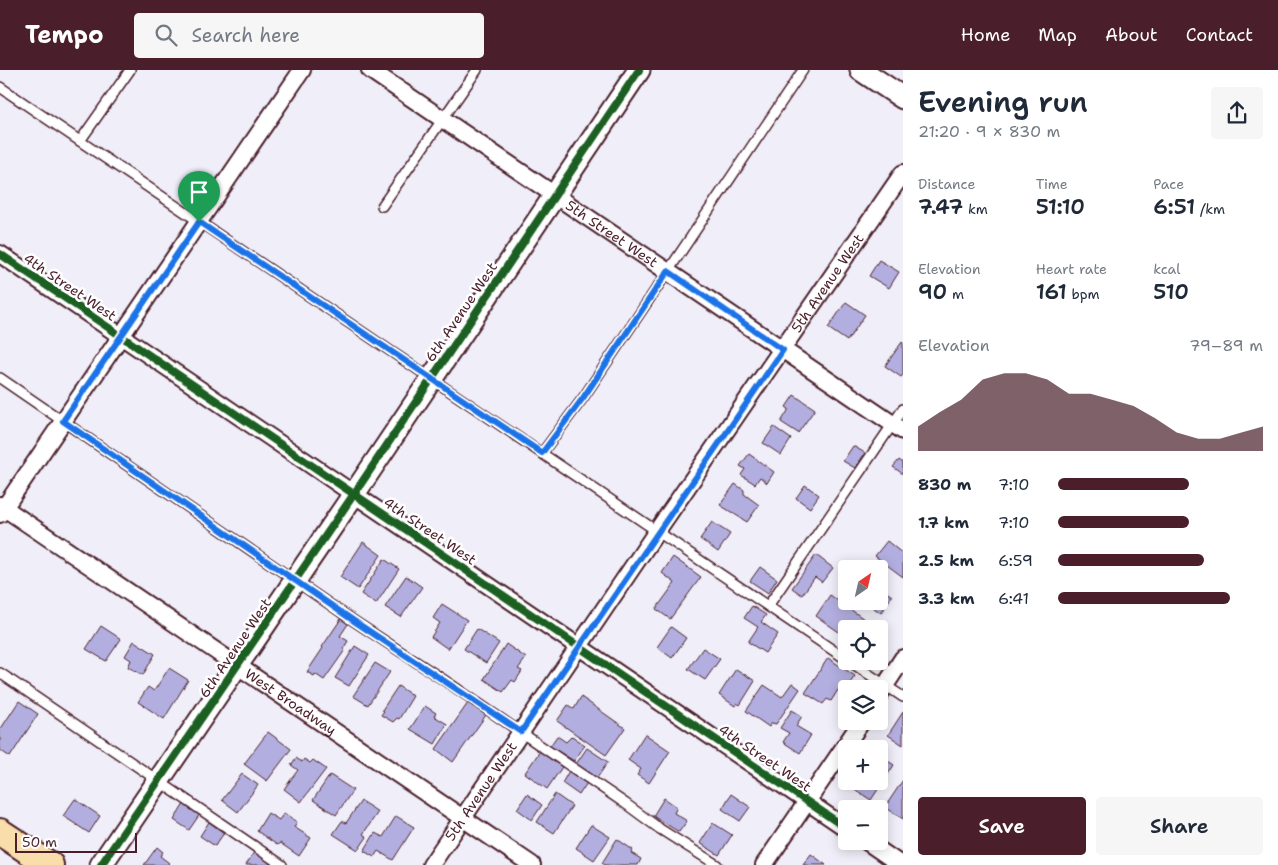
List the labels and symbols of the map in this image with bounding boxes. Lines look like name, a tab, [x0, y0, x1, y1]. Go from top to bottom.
pin	[178, 171, 220, 222]
street label: 5th Street West	[562, 196, 661, 271]
street label: 5th Avenue West	[787, 230, 867, 336]
street label: 4th Street West	[20, 249, 120, 325]
street label: 6th Avenue West	[421, 259, 501, 365]
street label: 4th Street West	[380, 493, 480, 569]
north arrow	[838, 560, 888, 610]
street label: 6th Avenue West	[195, 595, 275, 701]
street label: West Broadway	[242, 664, 340, 739]
street label: 4th Street West	[715, 720, 815, 796]
street label: 5th Avenue West	[441, 738, 521, 844]
scale bar	[15, 830, 138, 853]

